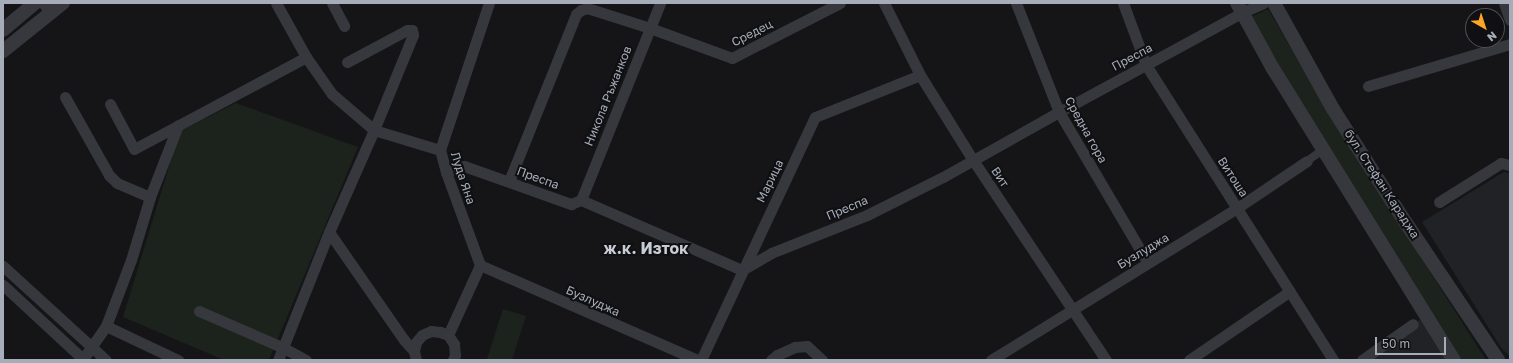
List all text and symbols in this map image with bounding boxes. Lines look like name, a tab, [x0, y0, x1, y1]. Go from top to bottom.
north arrow	[1465, 8, 1505, 48]
street label: Средец	[729, 17, 775, 49]
text: N	[1485, 29, 1500, 45]
street label: Преспа	[1109, 40, 1155, 74]
street label: Никола Ръжанков	[581, 44, 635, 148]
street label: Средна гора	[1062, 94, 1110, 166]
street label: бул. Стефан Караджа	[1341, 127, 1423, 241]
street label: Луда Яна	[448, 150, 478, 206]
street label: Витоша	[1215, 154, 1251, 200]
street label: Марица	[753, 157, 787, 205]
street label: Преспа	[515, 164, 561, 192]
street label: Вит	[988, 164, 1012, 190]
street label: Преспа	[824, 193, 870, 223]
street label: Бузлуджа	[1115, 230, 1171, 272]
district label: ж.к. Изток	[604, 238, 688, 258]
street label: Бузлуджа	[564, 283, 622, 319]
scale bar	[1377, 329, 1448, 355]
text: 50 m	[1382, 336, 1410, 351]

